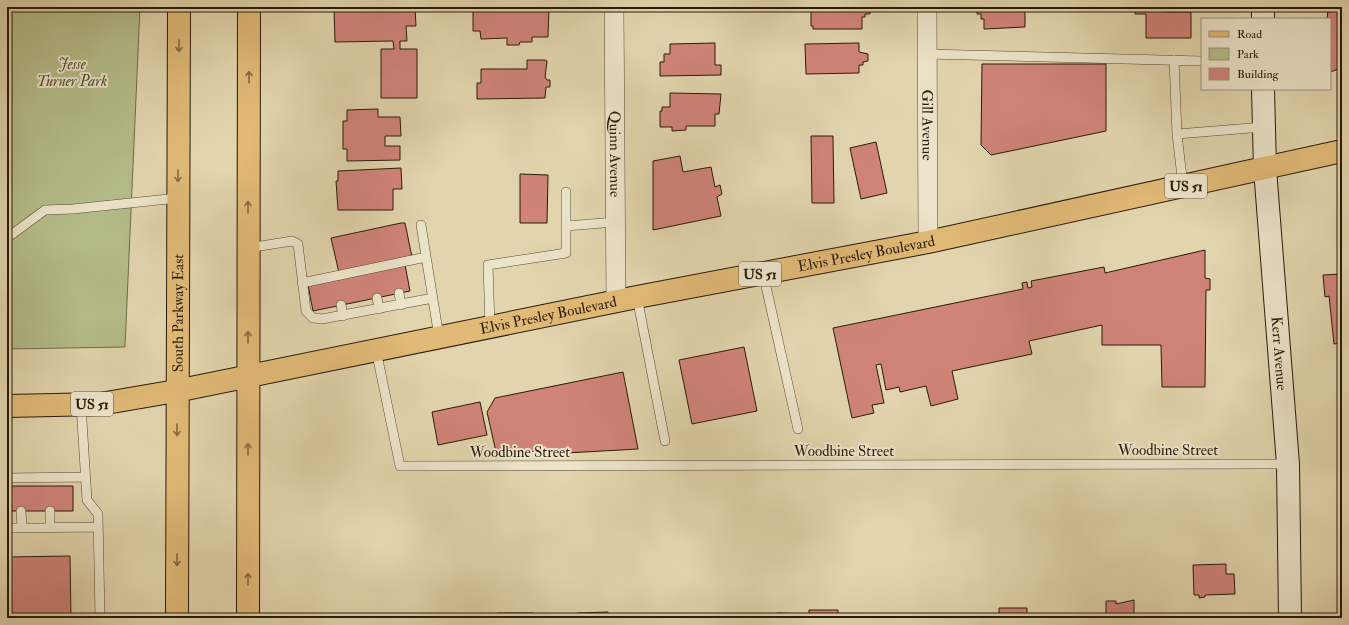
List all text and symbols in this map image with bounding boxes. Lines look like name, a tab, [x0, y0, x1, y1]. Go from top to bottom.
legend	[1201, 18, 1331, 90]
text: Road	[1237, 27, 1262, 42]
one-way arrow	[175, 39, 182, 52]
text: Park	[1237, 47, 1259, 62]
park label: Jesse Turner Park	[37, 55, 107, 91]
text: Building	[1237, 67, 1280, 82]
one-way arrow	[245, 71, 253, 84]
street label: Gill Avenue	[918, 89, 937, 161]
street label: Quinn Avenue	[605, 111, 625, 197]
one-way arrow	[174, 169, 182, 182]
road number: US 51	[1165, 174, 1207, 198]
one-way arrow	[244, 201, 252, 214]
street label: Elvis Presley Boulevard	[796, 231, 937, 276]
street label: South Parkway East	[168, 254, 188, 372]
road number: US 51	[739, 262, 781, 286]
street label: Elvis Presley Boulevard	[478, 292, 619, 338]
street label: Kerr Avenue	[1267, 316, 1292, 391]
one-way arrow	[244, 331, 252, 344]
road number: US 51	[71, 392, 113, 416]
one-way arrow	[173, 423, 181, 436]
street label: Woodbine Street	[1117, 441, 1218, 460]
street label: Woodbine Street	[793, 442, 894, 461]
one-way arrow	[244, 443, 252, 456]
street label: Woodbine Street	[469, 443, 570, 462]
one-way arrow	[173, 553, 181, 566]
one-way arrow	[244, 573, 252, 586]

